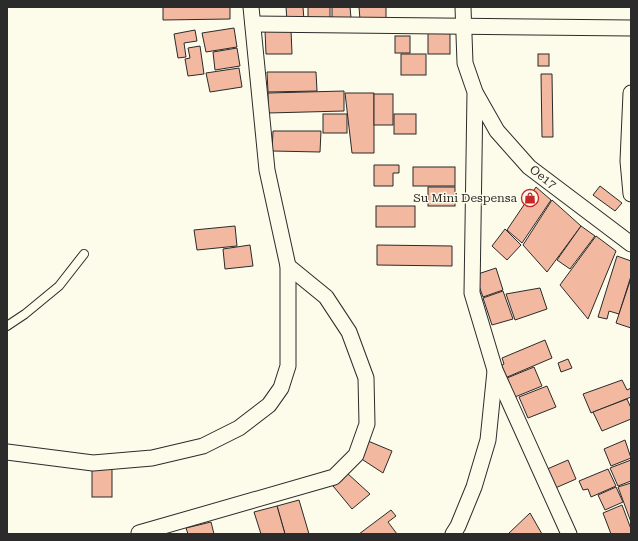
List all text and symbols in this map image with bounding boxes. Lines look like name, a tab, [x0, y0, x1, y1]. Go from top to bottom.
street label: Oe17	[527, 162, 559, 192]
shop icon: Su Mini Despensa	[520, 188, 540, 208]
place label: Su Mini Despensa	[413, 191, 517, 205]

